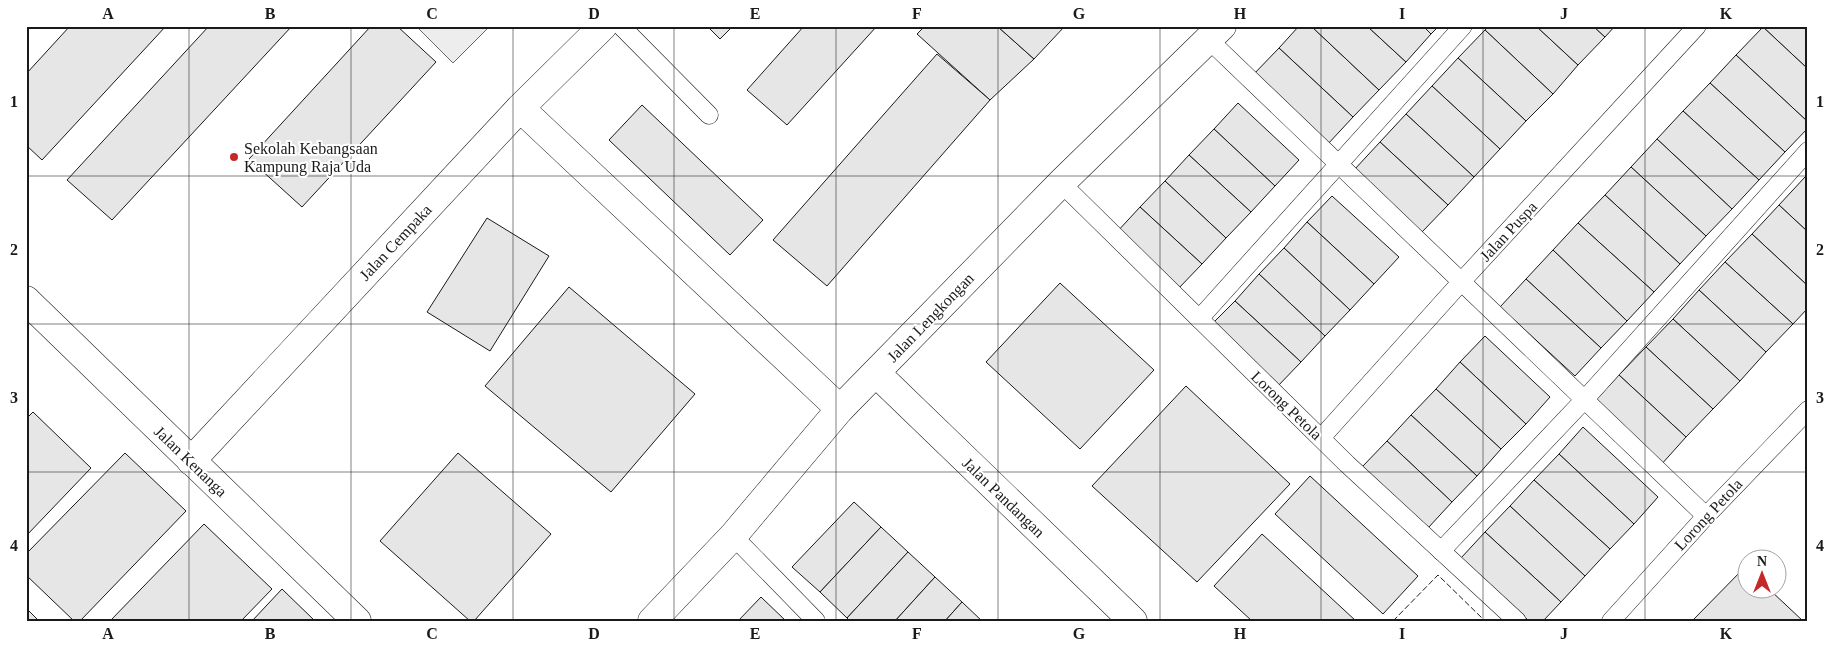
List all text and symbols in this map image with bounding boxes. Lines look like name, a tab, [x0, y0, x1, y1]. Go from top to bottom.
text: A	[102, 5, 114, 22]
text: B	[265, 5, 276, 22]
text: C	[426, 5, 438, 22]
text: D	[588, 5, 600, 22]
text: E	[750, 5, 760, 22]
text: F	[912, 5, 922, 22]
text: G	[1073, 5, 1086, 22]
text: H	[1234, 5, 1247, 22]
text: I	[1399, 5, 1405, 22]
text: J	[1560, 5, 1568, 22]
text: K	[1720, 5, 1733, 22]
text: 1	[10, 93, 18, 110]
text: 1	[1816, 93, 1824, 110]
place label: Sekolah Kebangsaan Kampung Raja Uda	[244, 140, 378, 176]
marker: Sekolah Kebangsaan Kampung Raja Uda	[228, 151, 240, 163]
street label: Jalan Puspa	[1477, 198, 1541, 265]
street label: Jalan Cempaka	[356, 201, 435, 284]
text: 2	[10, 241, 18, 258]
text: 2	[1816, 241, 1824, 258]
street label: Jalan Lengkongan	[884, 269, 978, 366]
street label: Lorong Petola	[1247, 368, 1325, 444]
text: 3	[10, 389, 18, 406]
text: 3	[1816, 389, 1824, 406]
street label: Jalan Kenanga	[150, 423, 230, 501]
street label: Jalan Pandangan	[959, 454, 1048, 541]
street label: Lorong Petola	[1671, 475, 1746, 554]
text: 4	[10, 537, 18, 554]
text: 4	[1816, 537, 1824, 554]
north arrow	[1736, 550, 1786, 600]
text: N	[1757, 554, 1767, 569]
text: A	[102, 625, 114, 642]
text: B	[265, 625, 276, 642]
text: C	[426, 625, 438, 642]
text: D	[588, 625, 600, 642]
text: E	[750, 625, 760, 642]
text: F	[912, 625, 922, 642]
text: G	[1073, 625, 1086, 642]
text: H	[1234, 625, 1247, 642]
text: I	[1399, 625, 1405, 642]
text: J	[1560, 625, 1568, 642]
text: K	[1720, 625, 1733, 642]

